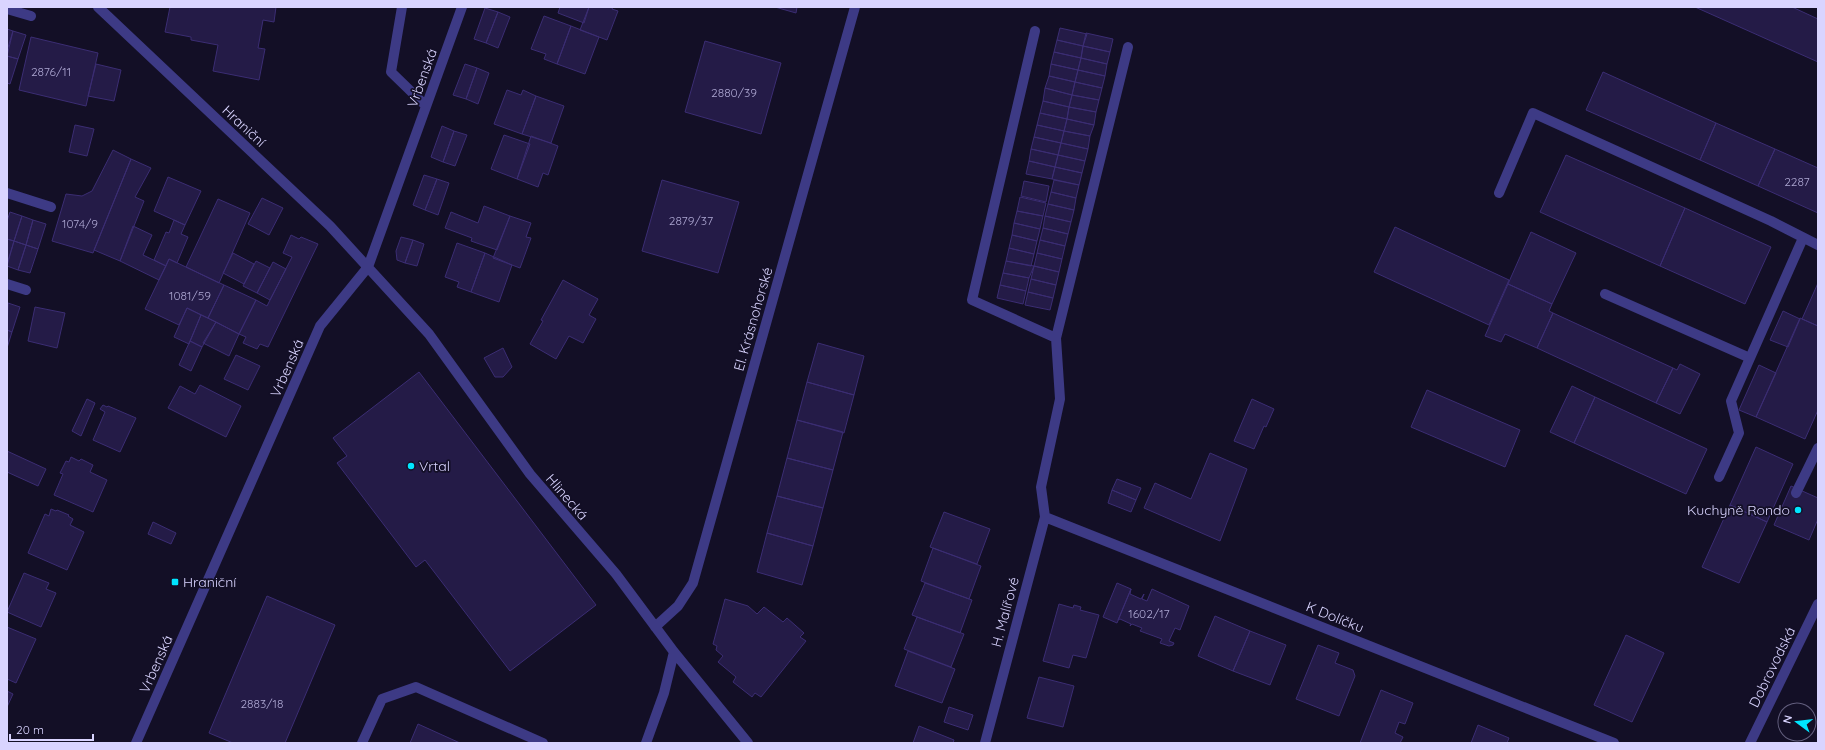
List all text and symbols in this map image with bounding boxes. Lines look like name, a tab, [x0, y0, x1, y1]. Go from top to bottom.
street label: Vrbenská	[403, 46, 441, 110]
house number: 2876/11	[31, 64, 71, 79]
house number: 2880/39	[711, 85, 757, 100]
street label: Hraniční	[218, 101, 270, 151]
house number: 2287	[1784, 174, 1810, 189]
house number: 2879/37	[669, 213, 713, 228]
house number: 1074/9	[62, 216, 98, 231]
street label: El. Krásnohorské	[730, 265, 776, 373]
house number: 1081/59	[169, 288, 211, 303]
street label: Vrbenská	[266, 336, 308, 400]
place label: Vrtal	[419, 457, 450, 475]
marker: Vrtal	[406, 461, 416, 471]
street label: Hlinecká	[542, 470, 592, 524]
place label: Kuchyně Rondo	[1687, 501, 1790, 519]
marker: Kuchyně Rondo	[1793, 505, 1803, 515]
place label: Hraniční	[183, 573, 236, 591]
street label: H. Malířové	[987, 575, 1023, 649]
marker: Hraniční	[170, 577, 180, 587]
street label: K Dolíčku	[1303, 597, 1367, 637]
house number: 1602/17	[1128, 606, 1170, 621]
street label: Dobrovodská	[1745, 624, 1799, 710]
street label: Vrbenská	[135, 632, 177, 696]
house number: 2883/18	[240, 696, 284, 711]
north arrow	[1777, 702, 1817, 742]
text: N	[1780, 714, 1795, 725]
scale bar	[10, 716, 93, 742]
text: 20 m	[16, 722, 44, 737]

